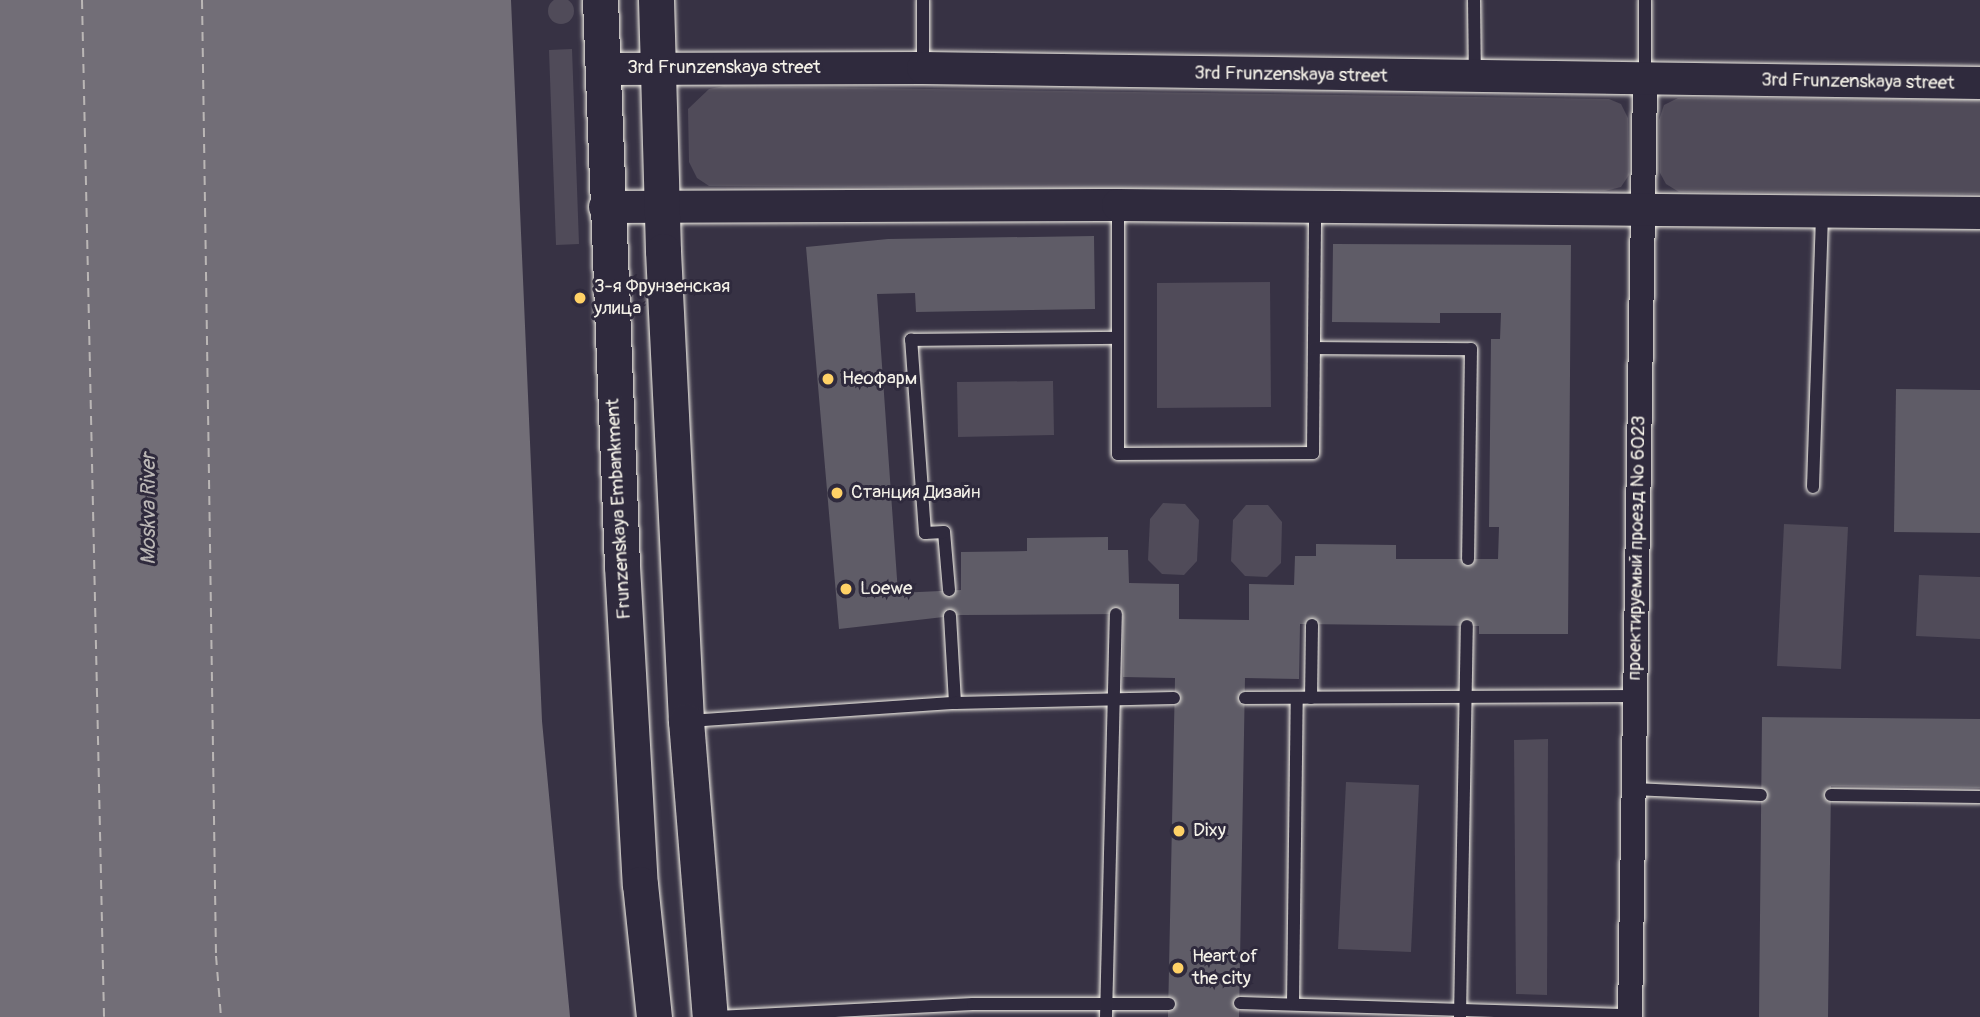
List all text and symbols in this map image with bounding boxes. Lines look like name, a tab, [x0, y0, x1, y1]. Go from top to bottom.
street label: 3rd Frunzenskaya street	[627, 57, 821, 79]
street label: 3rd Frunzenskaya street	[1194, 62, 1388, 88]
street label: 3rd Frunzenskaya street	[1761, 69, 1955, 95]
place label: 3-я Фрунзенская улица	[594, 276, 730, 320]
marker: 3-я Фрунзенская улица	[572, 290, 588, 306]
place label: Неофарм	[842, 368, 917, 390]
marker: Неофарм	[820, 371, 836, 387]
street label: Frunzenskaya Embankment	[602, 398, 636, 620]
street label: проектируемый проезд № 6023	[1623, 415, 1651, 681]
water label: Moskva River	[136, 453, 162, 565]
place label: Станция Дизайн	[851, 482, 980, 504]
marker: Станция Дизайн	[829, 485, 845, 501]
place label: Loewe	[860, 578, 912, 600]
marker: Loewe	[838, 581, 854, 597]
place label: Dixy	[1193, 820, 1226, 842]
marker: Dixy	[1171, 823, 1187, 839]
place label: Heart of the city	[1192, 946, 1258, 990]
marker: Heart of the city	[1170, 960, 1186, 976]

